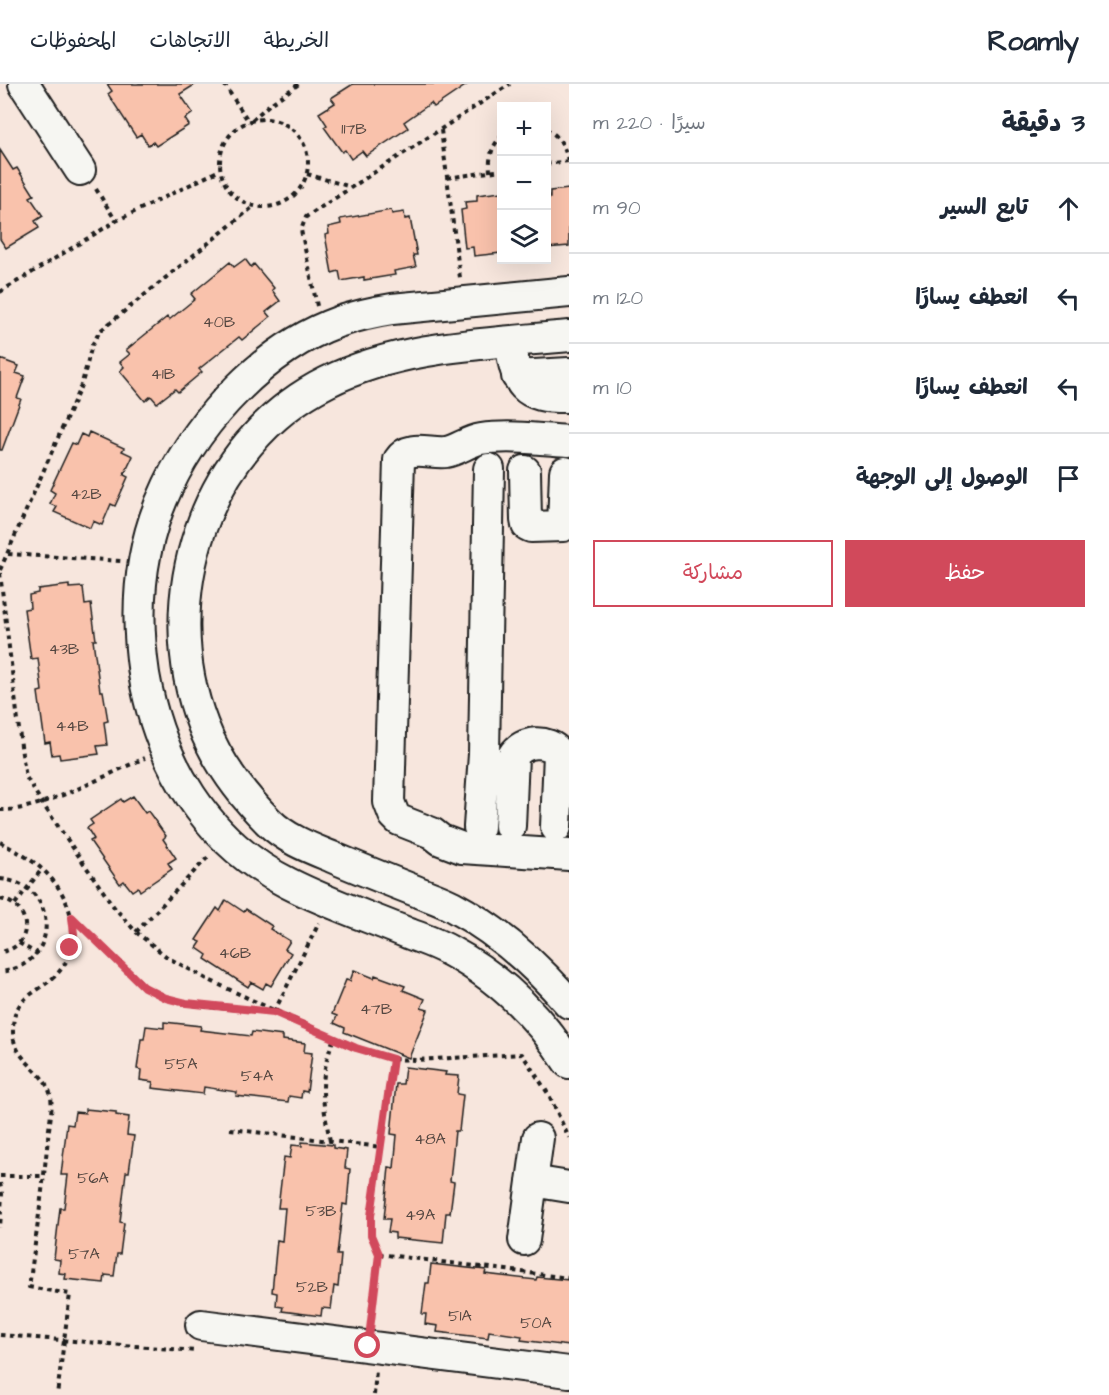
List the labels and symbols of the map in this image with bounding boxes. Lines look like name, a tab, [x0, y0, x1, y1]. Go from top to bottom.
house number: 117B	[341, 118, 367, 140]
house number: 40B	[203, 311, 236, 333]
house number: 41B	[151, 363, 176, 385]
house number: 42B	[70, 483, 102, 505]
house number: 43B	[49, 638, 80, 660]
house number: 44B	[55, 715, 89, 737]
route end	[56, 934, 82, 960]
house number: 46B	[219, 942, 252, 964]
house number: 47B	[360, 998, 393, 1020]
house number: 55A	[165, 1053, 197, 1075]
house number: 54A	[241, 1065, 273, 1087]
house number: 48A	[414, 1128, 446, 1150]
house number: 56A	[77, 1167, 109, 1189]
house number: 53B	[306, 1200, 337, 1222]
house number: 49A	[405, 1204, 435, 1226]
house number: 57A	[68, 1243, 100, 1265]
house number: 52B	[296, 1276, 329, 1298]
house number: 51A	[448, 1305, 472, 1327]
house number: 50A	[520, 1312, 552, 1334]
route start	[354, 1332, 380, 1358]

